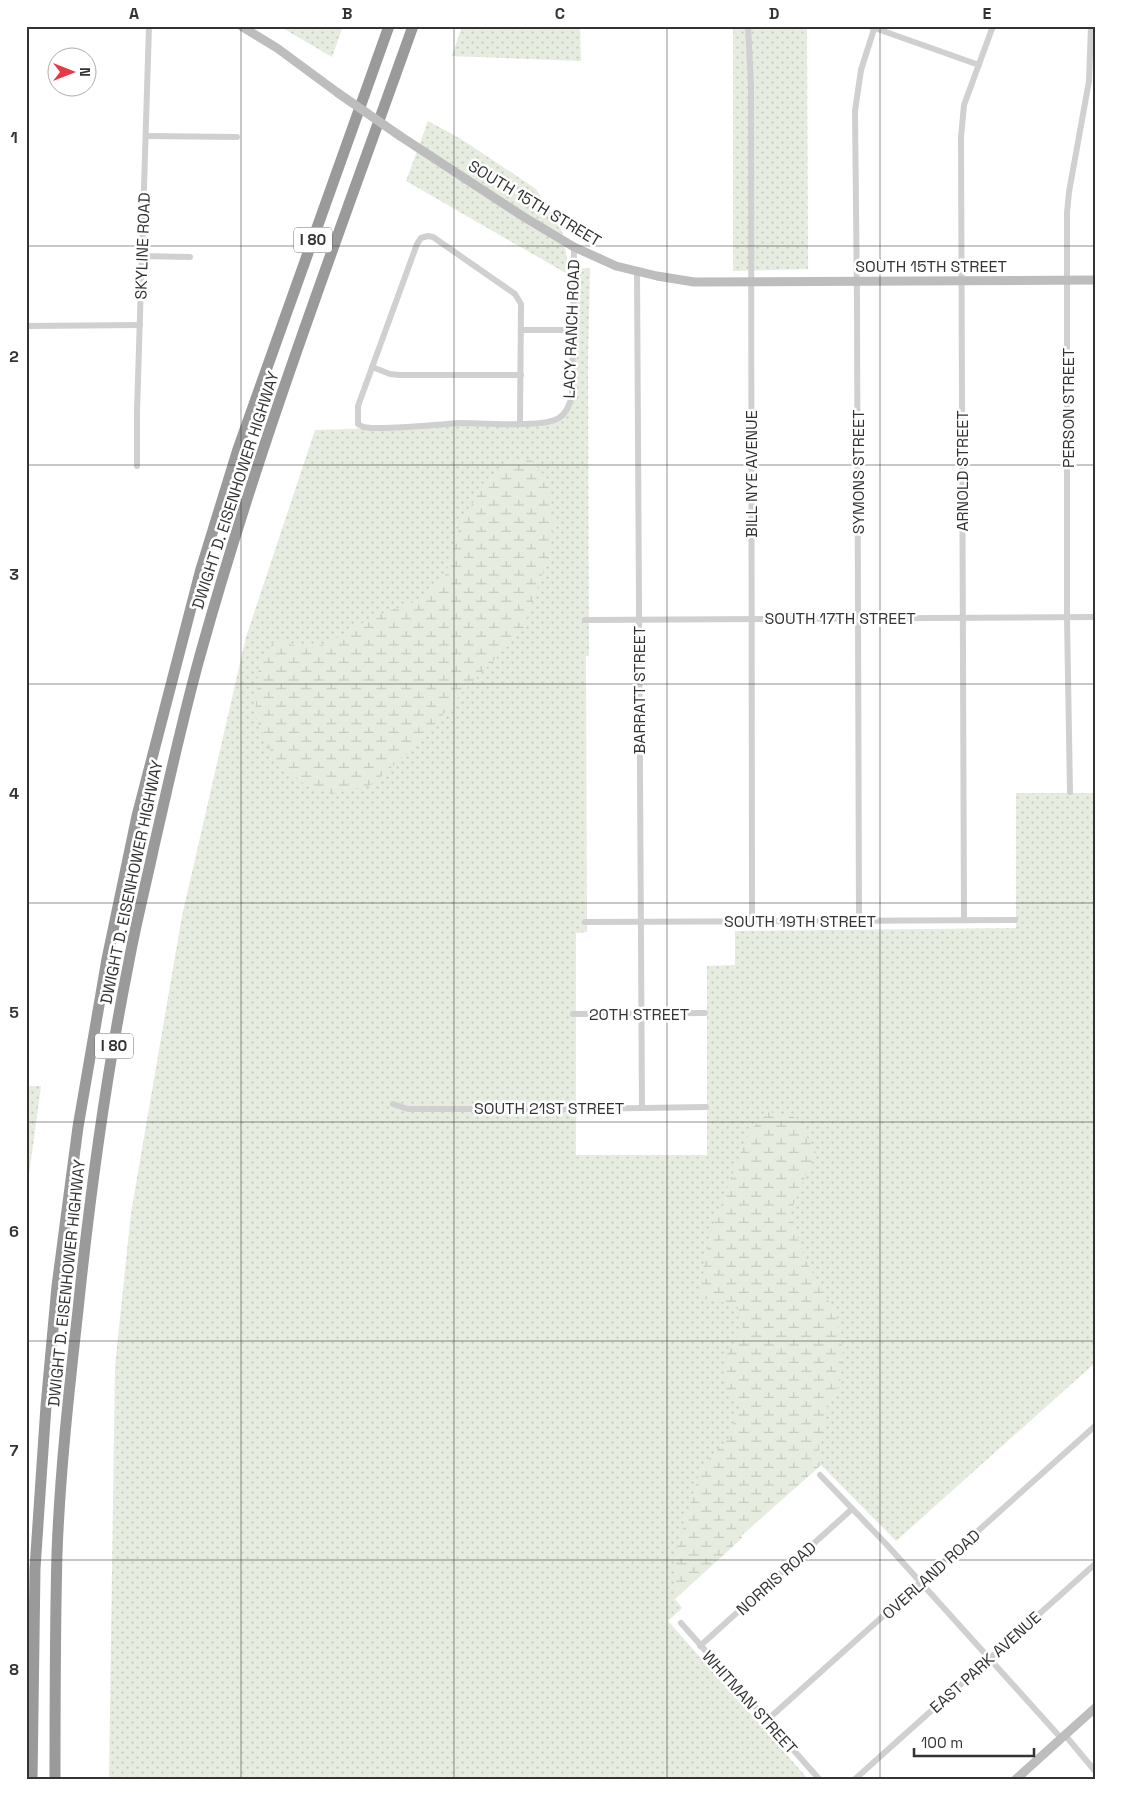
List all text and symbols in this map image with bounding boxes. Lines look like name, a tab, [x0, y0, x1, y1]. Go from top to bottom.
text: A	[129, 3, 139, 24]
text: B	[342, 3, 352, 24]
text: C	[555, 3, 565, 24]
text: D	[769, 3, 779, 24]
text: E	[983, 3, 992, 24]
north arrow	[48, 48, 98, 98]
text: N	[76, 67, 94, 77]
text: 1	[10, 127, 18, 148]
street label: SOUTH 15TH STREET	[464, 155, 605, 252]
street label: SKYLINE ROAD	[130, 192, 155, 300]
road number: I 80	[294, 228, 332, 252]
street label: SOUTH 15TH STREET	[855, 256, 1007, 277]
street label: LACY RANCH ROAD	[559, 259, 584, 399]
text: 2	[9, 346, 19, 367]
street label: PERSON STREET	[1058, 348, 1079, 468]
street label: DWIGHT D. EISENHOWER HIGHWAY	[187, 368, 284, 612]
street label: BILL NYE AVENUE	[741, 410, 762, 538]
street label: SYMONS STREET	[848, 410, 869, 534]
street label: ARNOLD STREET	[952, 410, 973, 532]
text: 3	[9, 564, 19, 585]
street label: SOUTH 17TH STREET	[764, 608, 916, 629]
street label: BARRATT STREET	[629, 626, 650, 754]
street label: DWIGHT D. EISENHOWER HIGHWAY	[95, 758, 168, 1006]
text: 4	[9, 783, 19, 804]
street label: SOUTH 19TH STREET	[724, 911, 876, 932]
text: 5	[9, 1002, 19, 1023]
street label: 20TH STREET	[589, 1004, 689, 1025]
road number: I 80	[95, 1034, 133, 1058]
street label: SOUTH 21ST STREET	[474, 1098, 624, 1119]
street label: DWIGHT D. EISENHOWER HIGHWAY	[43, 1158, 90, 1408]
text: 6	[9, 1221, 19, 1242]
text: 7	[10, 1440, 19, 1461]
street label: OVERLAND ROAD	[878, 1525, 985, 1624]
street label: NORRIS ROAD	[732, 1537, 821, 1620]
street label: EAST PARK AVENUE	[925, 1607, 1045, 1718]
street label: WHITMAN STREET	[697, 1646, 802, 1759]
text: 8	[9, 1659, 19, 1680]
scale bar	[914, 1726, 1034, 1758]
text: 100 m	[921, 1733, 963, 1752]

